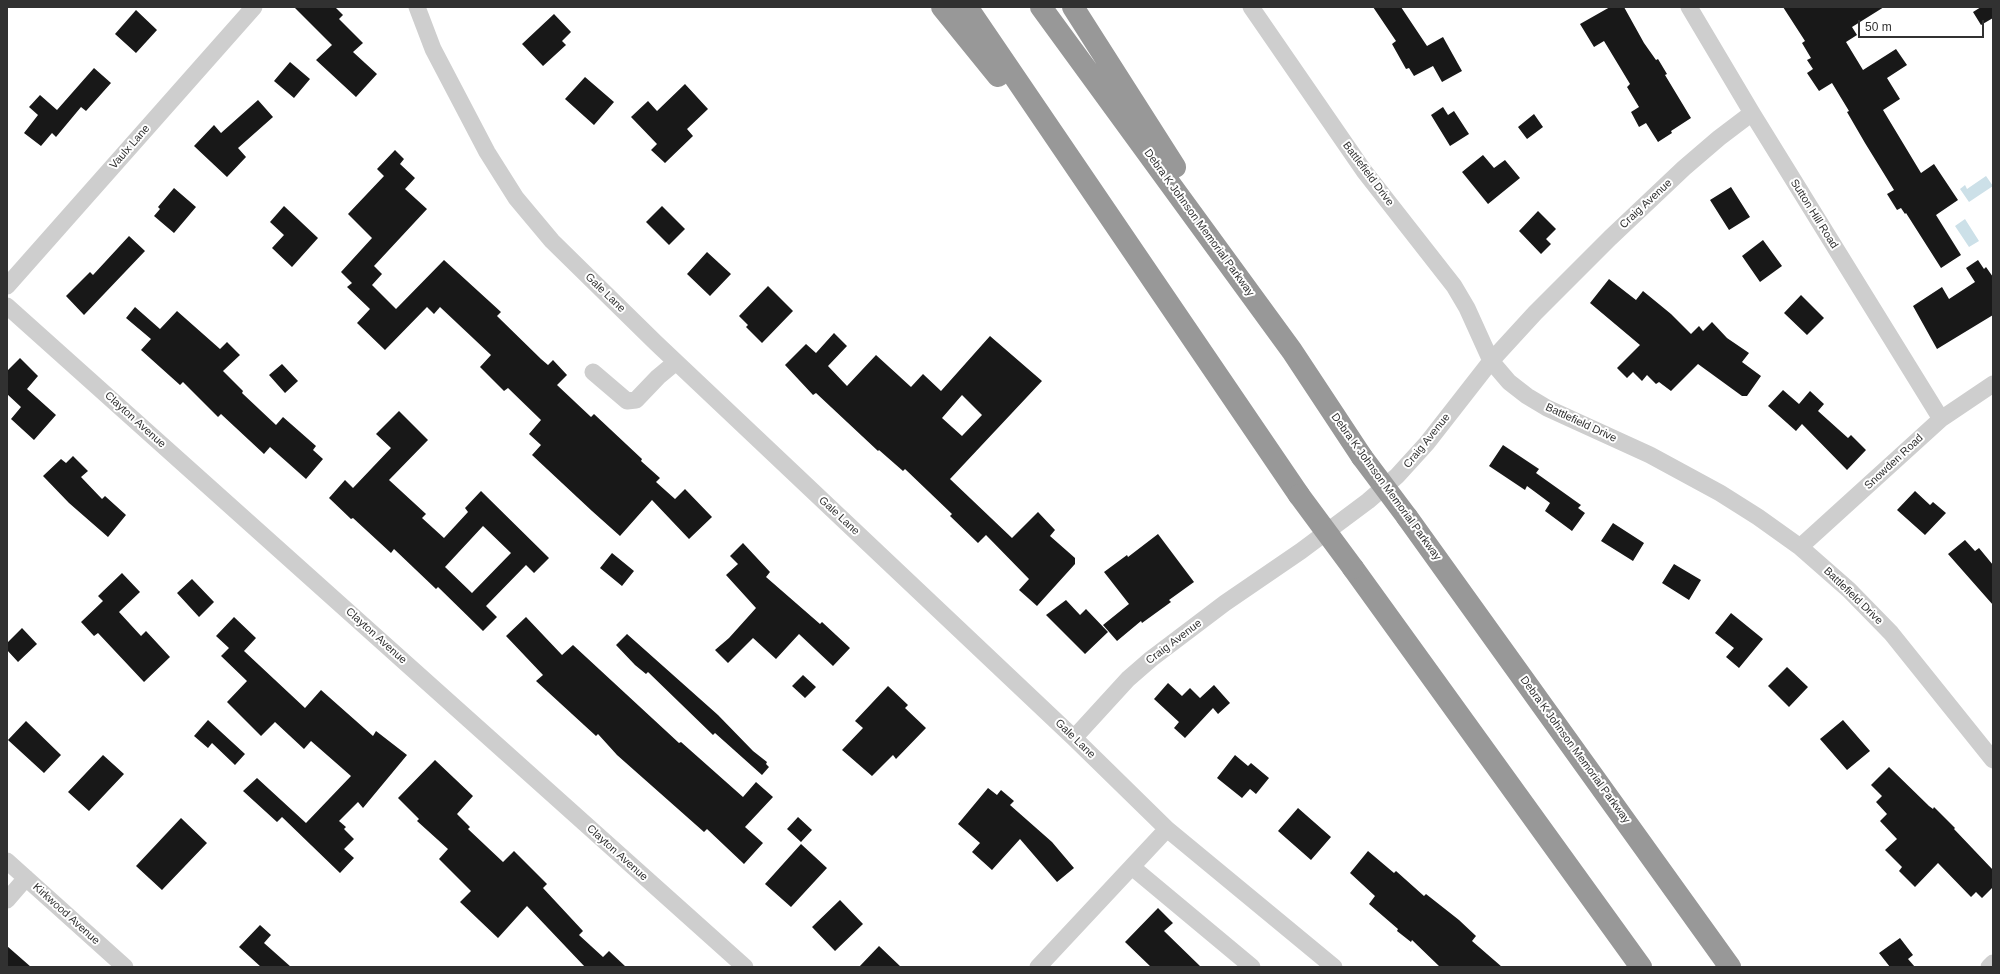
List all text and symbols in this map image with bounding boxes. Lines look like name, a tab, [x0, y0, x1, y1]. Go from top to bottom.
scale bar	[1860, 12, 1986, 38]
text: 50 m	[1865, 20, 1892, 34]
street label: Vaulx Lane	[107, 122, 153, 172]
street label: Battlefield Drive	[1340, 139, 1396, 209]
street label: Debra K Johnson Memorial Parkway	[1141, 147, 1257, 299]
street label: Craig Avenue	[1617, 177, 1675, 231]
street label: Sutton Hill Road	[1787, 177, 1841, 251]
street label: Gale Lane	[582, 271, 628, 315]
street label: Clayton Avenue	[102, 389, 168, 451]
street label: Battlefield Drive	[1543, 401, 1619, 445]
street label: Debra K Johnson Memorial Parkway	[1328, 411, 1444, 563]
street label: Craig Avenue	[1401, 411, 1453, 471]
street label: Snowden Road	[1862, 432, 1926, 492]
street label: Gale Lane	[816, 494, 862, 538]
street label: Battlefield Drive	[1821, 564, 1885, 628]
street label: Clayton Avenue	[343, 605, 409, 667]
street label: Craig Avenue	[1143, 617, 1205, 667]
street label: Debra K Johnson Memorial Parkway	[1517, 674, 1633, 826]
street label: Gale Lane	[1052, 717, 1098, 761]
street label: Clayton Avenue	[584, 822, 650, 884]
street label: Kirkwood Avenue	[30, 881, 102, 947]

